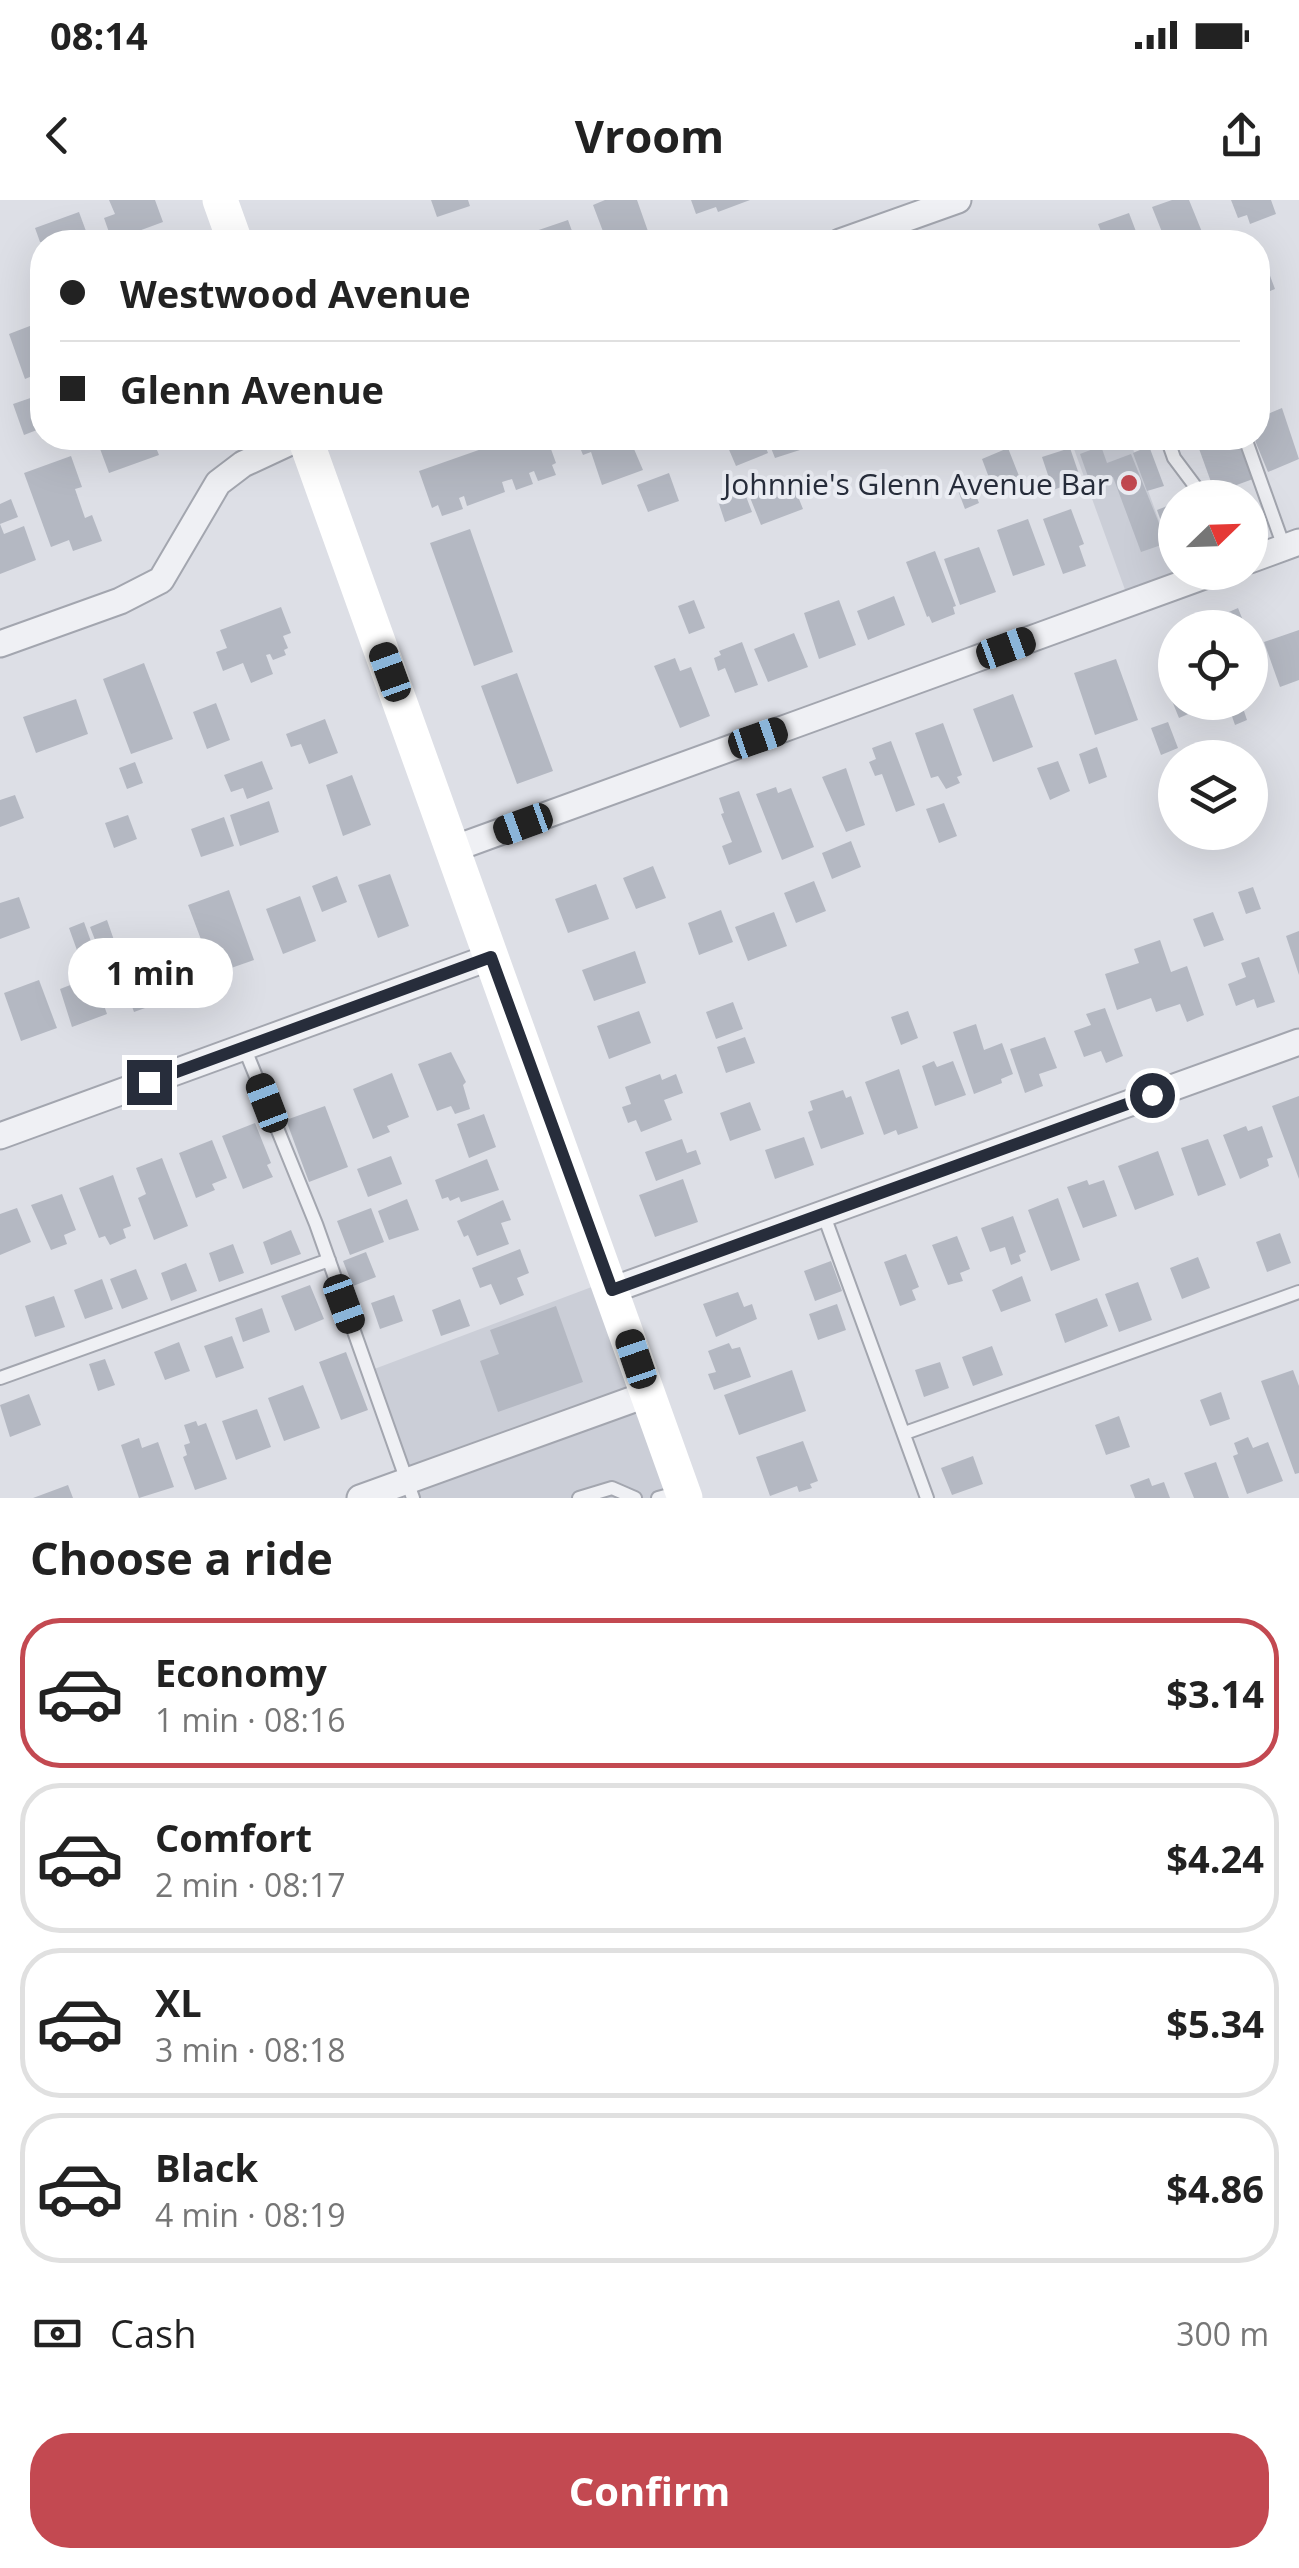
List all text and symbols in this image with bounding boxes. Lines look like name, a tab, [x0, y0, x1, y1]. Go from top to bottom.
text: 08:14	[50, 9, 148, 61]
text: Vroom	[575, 105, 724, 166]
icon: back	[30, 108, 85, 163]
icon: share	[1214, 108, 1269, 163]
text: Westwood Avenue	[120, 267, 471, 319]
text: Glenn Avenue	[120, 363, 384, 415]
place label: Johnnie's Glenn Avenue Bar	[720, 463, 1109, 504]
marker: Johnnie's Glenn Avenue Bar	[1118, 472, 1140, 494]
north arrow	[1158, 480, 1268, 590]
map controls	[1158, 480, 1268, 850]
button: locate	[1158, 610, 1268, 720]
car	[973, 624, 1039, 672]
car	[366, 639, 414, 705]
car	[725, 714, 791, 762]
button: layers	[1158, 740, 1268, 850]
car	[490, 800, 556, 848]
callout: 1 min	[66, 937, 232, 1007]
text: 1 min	[106, 951, 195, 994]
route end	[127, 1060, 172, 1105]
car	[242, 1070, 292, 1136]
route start	[1130, 1073, 1175, 1118]
car	[320, 1271, 368, 1337]
car	[612, 1326, 660, 1392]
text: Choose a ride	[30, 1527, 333, 1588]
text: Economy	[155, 1646, 327, 1698]
icon: car	[35, 1648, 125, 1738]
text: $3.14	[1166, 1667, 1264, 1719]
text: 1 min · 08:16	[155, 1698, 346, 1741]
text: Comfort	[155, 1811, 312, 1863]
icon: car	[35, 1813, 125, 1903]
text: $4.24	[1166, 1832, 1264, 1884]
text: 2 min · 08:17	[155, 1863, 346, 1906]
text: XL	[155, 1976, 202, 2028]
icon: car	[35, 1978, 125, 2068]
text: $5.34	[1166, 1997, 1264, 2049]
text: 3 min · 08:18	[155, 2028, 346, 2071]
text: Black	[155, 2141, 258, 2193]
icon: car	[35, 2143, 125, 2233]
text: $4.86	[1166, 2162, 1264, 2214]
text: 4 min · 08:19	[155, 2193, 346, 2236]
icon: cash	[30, 2306, 85, 2361]
text: Cash	[110, 2307, 196, 2359]
text: 300 m	[1176, 2312, 1269, 2355]
button: Confirm	[30, 2433, 1269, 2548]

